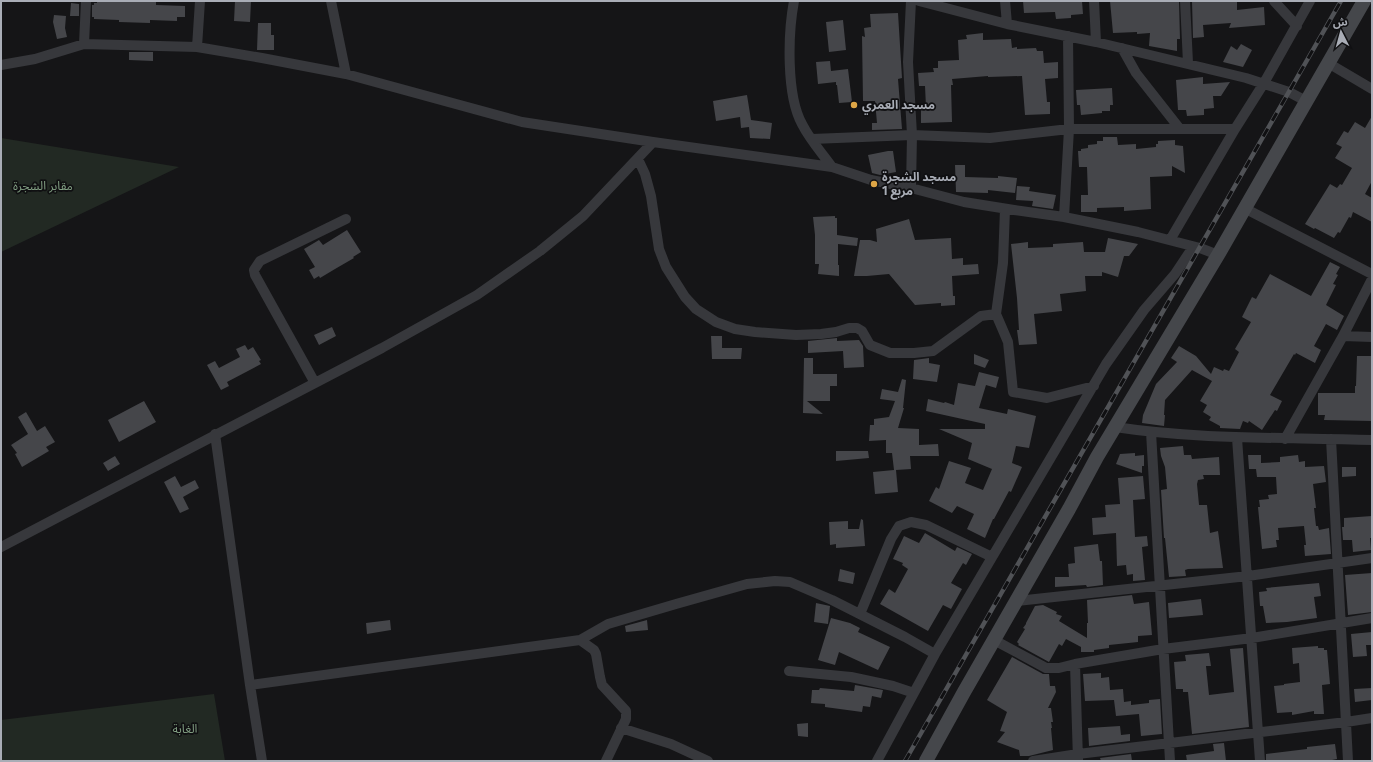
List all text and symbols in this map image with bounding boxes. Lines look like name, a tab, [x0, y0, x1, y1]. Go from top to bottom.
north arrow	[1321, 12, 1361, 52]
text: ش	[1332, 15, 1348, 30]
place label: مسجد العمري	[862, 98, 935, 115]
marker: مسجد العمري	[849, 100, 859, 110]
place label: مسجد الشجرة مربع 1	[882, 170, 956, 200]
park label: مقابر الشجرة	[13, 179, 73, 193]
marker: مسجد الشجرة مربع 1	[869, 179, 879, 189]
park label: الغابة	[173, 722, 198, 736]

